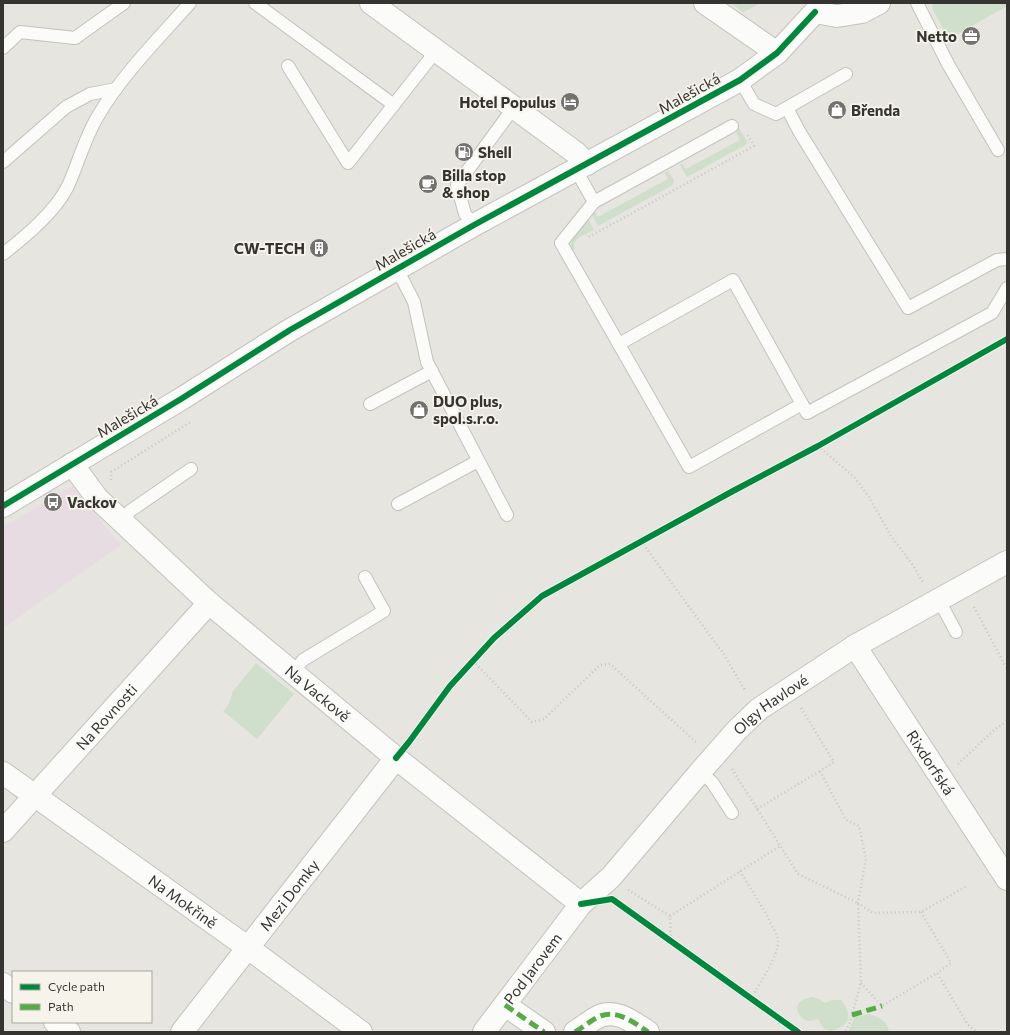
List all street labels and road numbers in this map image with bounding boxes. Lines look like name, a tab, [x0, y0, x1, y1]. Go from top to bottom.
street label: Malešická	[655, 69, 723, 117]
street label: Malešická	[371, 224, 439, 274]
street label: Malešická	[93, 391, 161, 441]
street label: Na Vackově	[282, 661, 354, 725]
street label: Olgy Havlové	[729, 670, 811, 738]
street label: Na Rovnosti	[72, 680, 140, 753]
street label: Rixdorfská	[903, 727, 959, 798]
street label: Mezi Domky	[256, 855, 323, 934]
street label: Na Mokřině	[145, 871, 221, 932]
street label: Pod Jarovem	[500, 929, 565, 1007]

